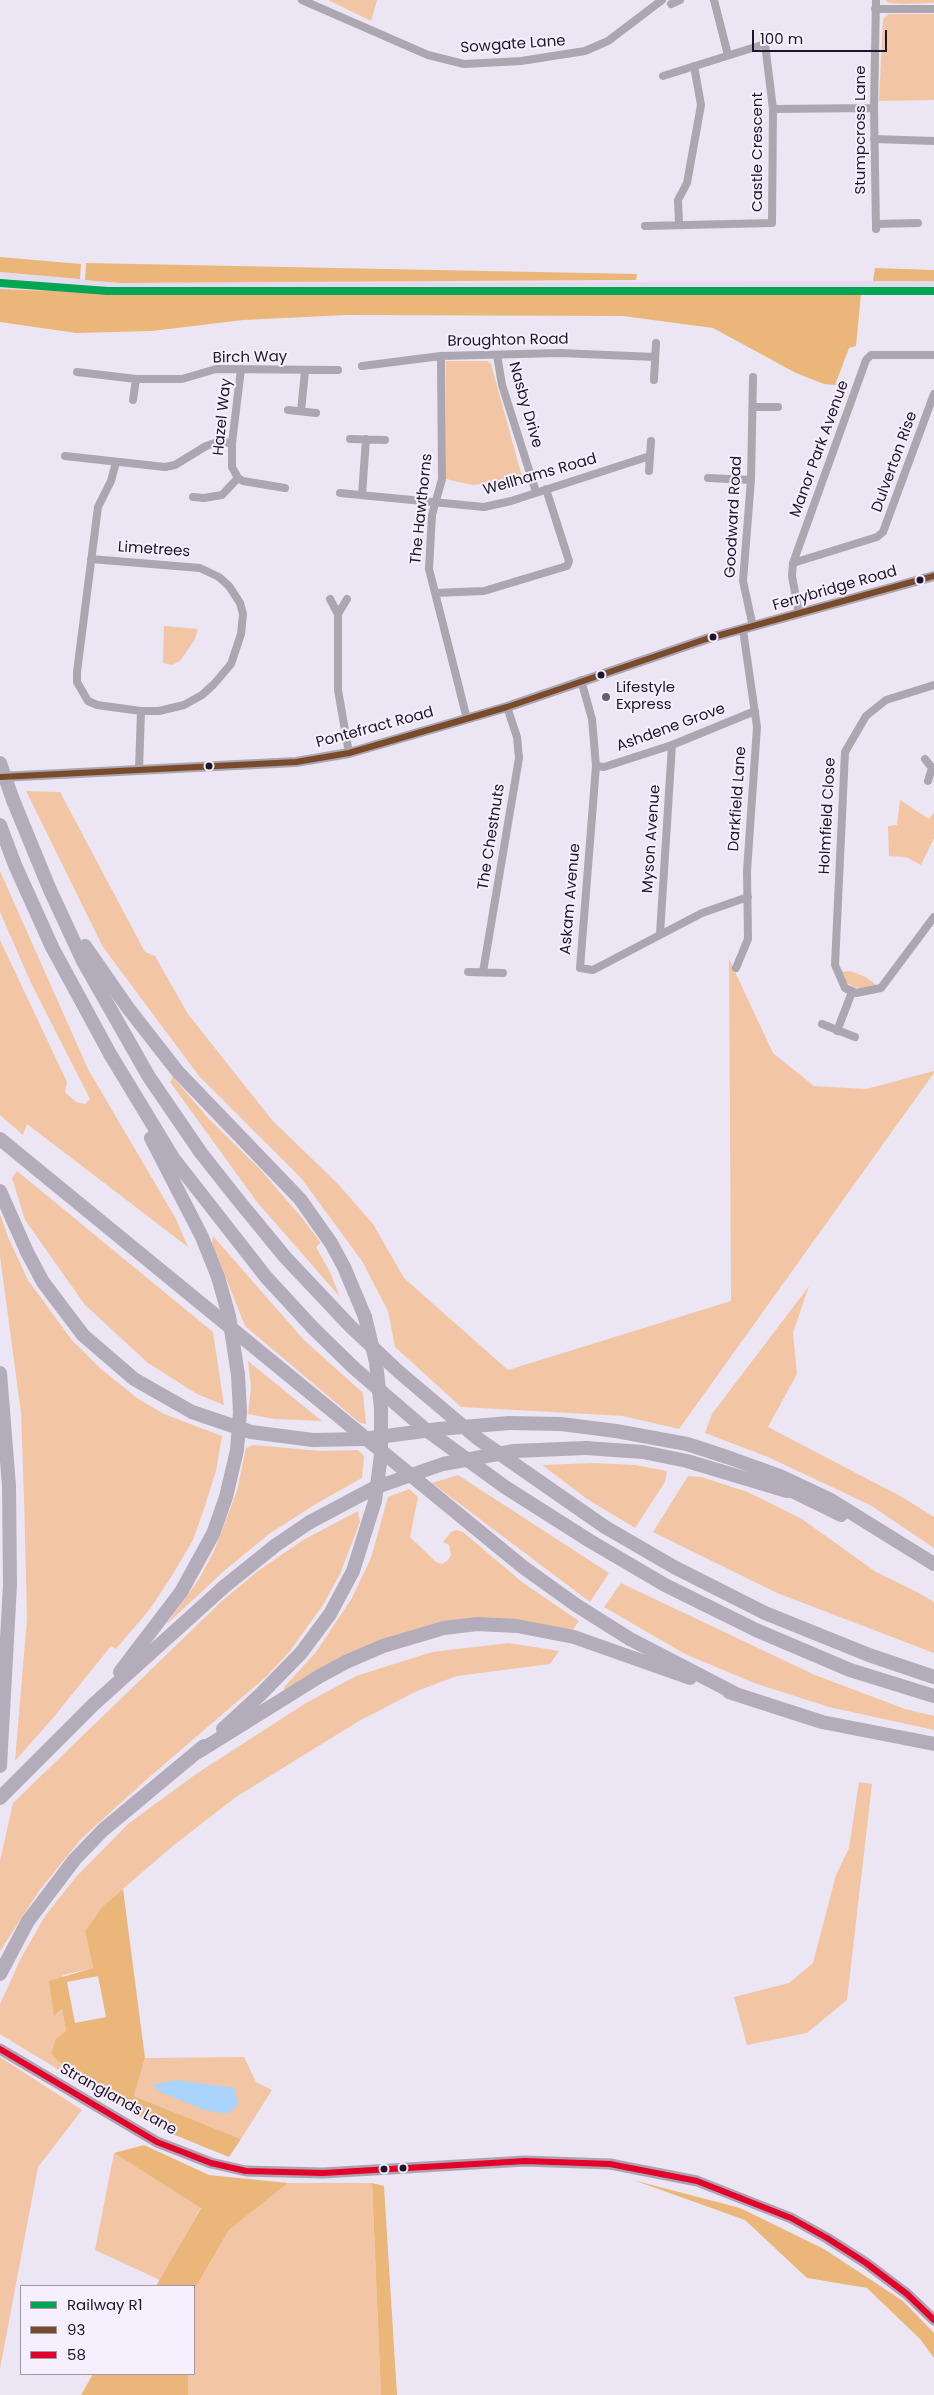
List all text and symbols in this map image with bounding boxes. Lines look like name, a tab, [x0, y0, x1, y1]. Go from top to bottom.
scale bar	[754, 20, 889, 52]
text: 100 m	[760, 28, 803, 49]
street label: Sowgate Lane	[460, 32, 566, 58]
street label: Stumpcross Lane	[852, 66, 870, 194]
street label: Castle Crescent	[749, 92, 767, 212]
street label: Broughton Road	[447, 331, 569, 351]
street label: Birch Way	[213, 348, 287, 368]
street label: Nasby Drive	[504, 360, 546, 450]
street label: Hazel Way	[210, 377, 236, 457]
street label: Manor Park Avenue	[787, 378, 853, 520]
street label: Dulverton Rise	[868, 409, 922, 515]
street label: Wellhams Road	[481, 450, 599, 500]
street label: The Hawthorns	[407, 453, 437, 565]
street label: Goodward Road	[722, 456, 746, 578]
street label: Limetrees	[117, 538, 191, 562]
street label: Ferrybridge Road	[771, 563, 899, 615]
unlabelled marker	[915, 575, 925, 585]
unlabelled marker	[708, 632, 718, 642]
unlabelled marker	[596, 670, 606, 680]
place label: Lifestyle Express	[616, 679, 675, 714]
marker: Lifestyle Express	[600, 691, 612, 703]
street label: Ashdene Grove	[614, 700, 728, 756]
street label: Pontefract Road	[314, 704, 436, 752]
street label: Darkfield Lane	[725, 746, 751, 852]
street label: Holmfield Close	[816, 757, 840, 875]
unlabelled marker	[204, 761, 214, 771]
street label: The Chestnuts	[475, 783, 509, 891]
street label: Myson Avenue	[639, 784, 665, 894]
street label: Askam Avenue	[557, 843, 585, 955]
street label: Stranglands Lane	[56, 2060, 180, 2140]
unlabelled marker	[398, 2163, 408, 2173]
unlabelled marker	[379, 2164, 389, 2174]
legend	[20, 2285, 195, 2375]
text: Railway R1	[67, 2294, 142, 2315]
text: 93	[67, 2319, 85, 2340]
text: 58	[67, 2344, 86, 2365]

